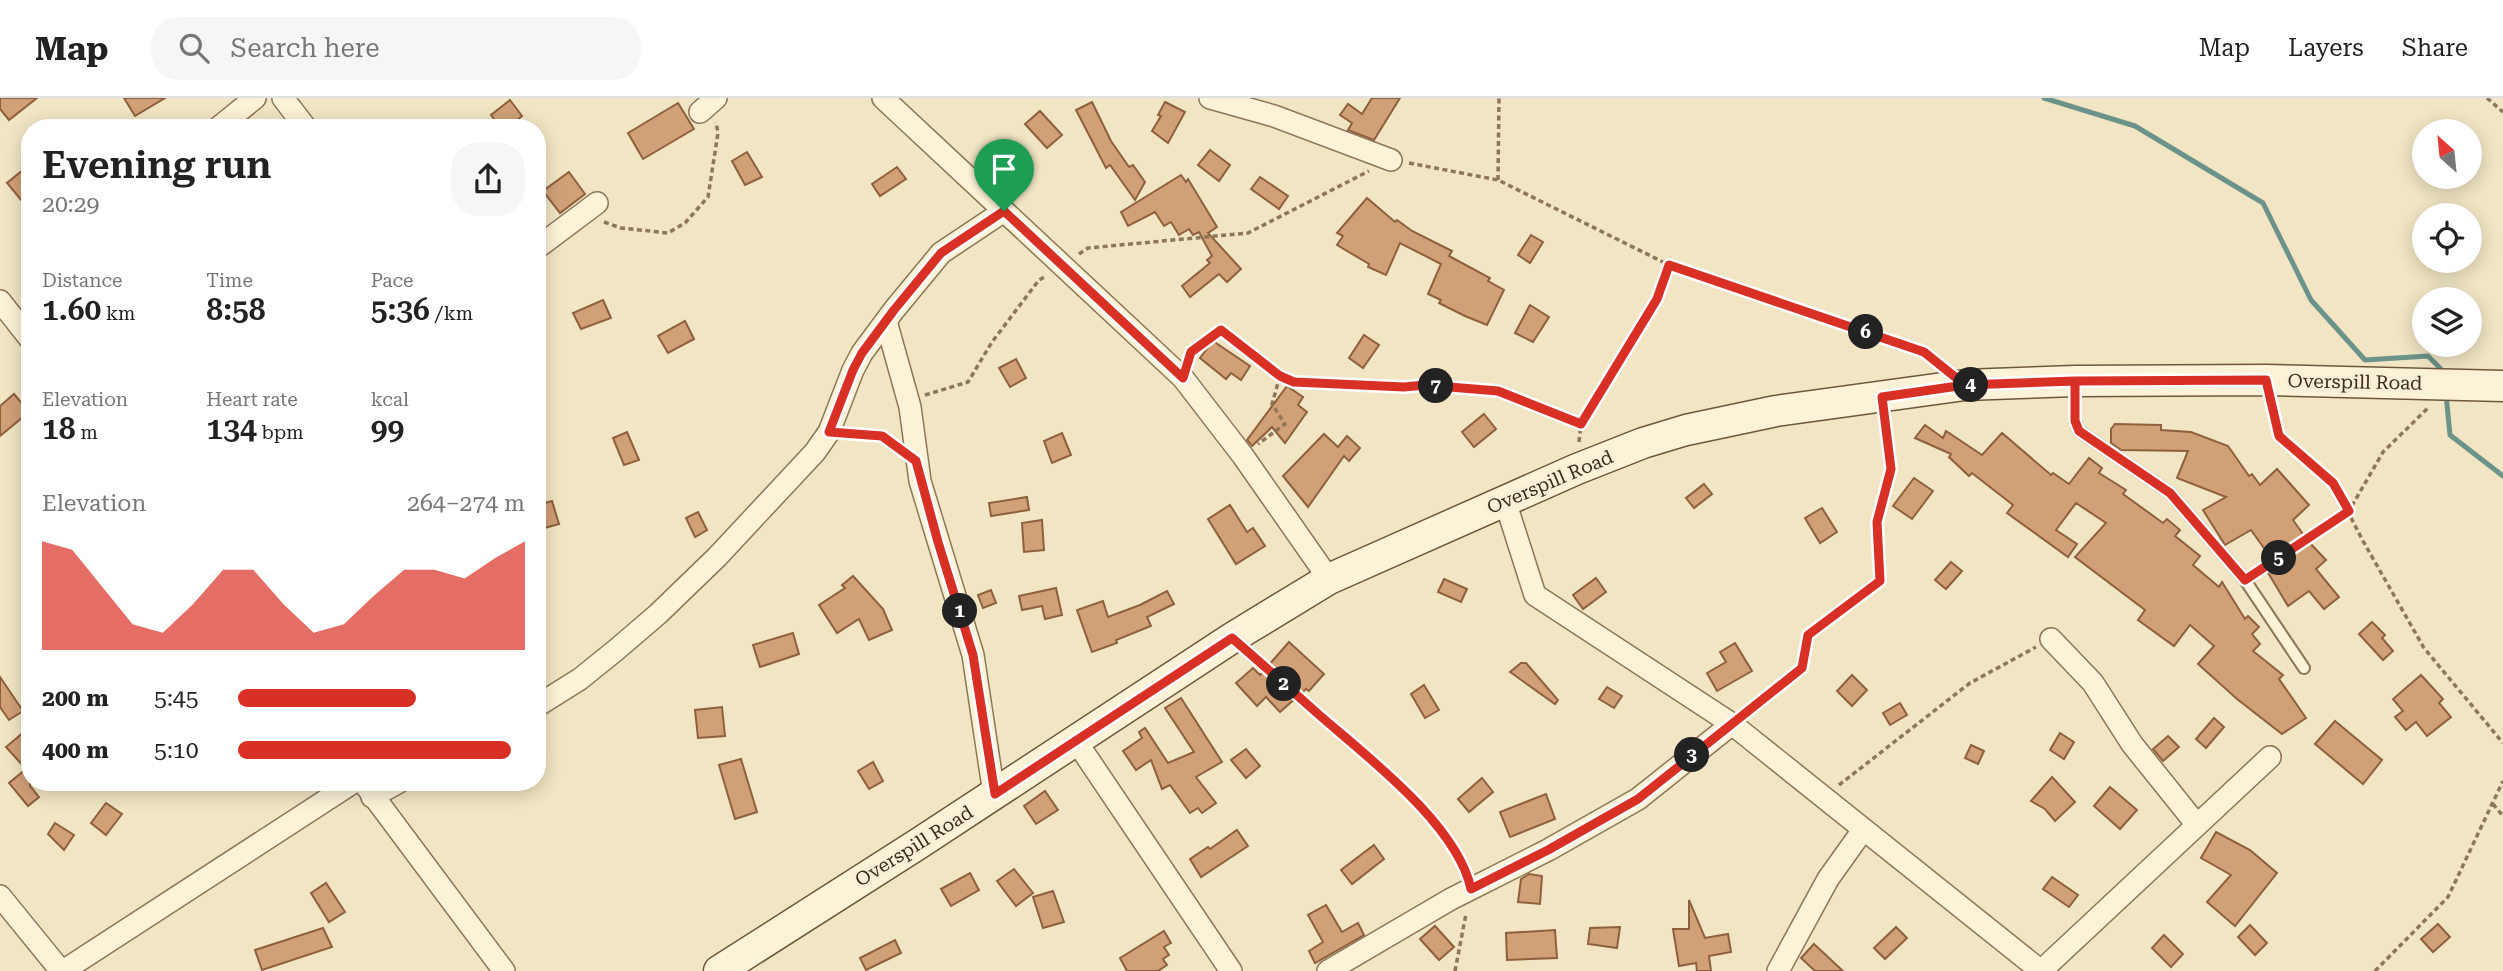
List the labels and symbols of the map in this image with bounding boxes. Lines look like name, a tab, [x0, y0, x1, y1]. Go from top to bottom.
north arrow	[2412, 119, 2482, 189]
pin	[974, 139, 1034, 211]
pin: 6	[1848, 314, 1884, 350]
pin: 7	[1418, 368, 1454, 404]
pin: 4	[1954, 368, 1988, 402]
street label: Overspill Road	[2287, 369, 2423, 395]
street label: Overspill Road	[1484, 445, 1616, 519]
pin: 5	[2262, 540, 2296, 575]
pin: 1	[942, 594, 978, 628]
pin: 2	[1266, 666, 1302, 702]
pin: 3	[1674, 738, 1710, 772]
street label: Overspill Road	[851, 801, 977, 891]

